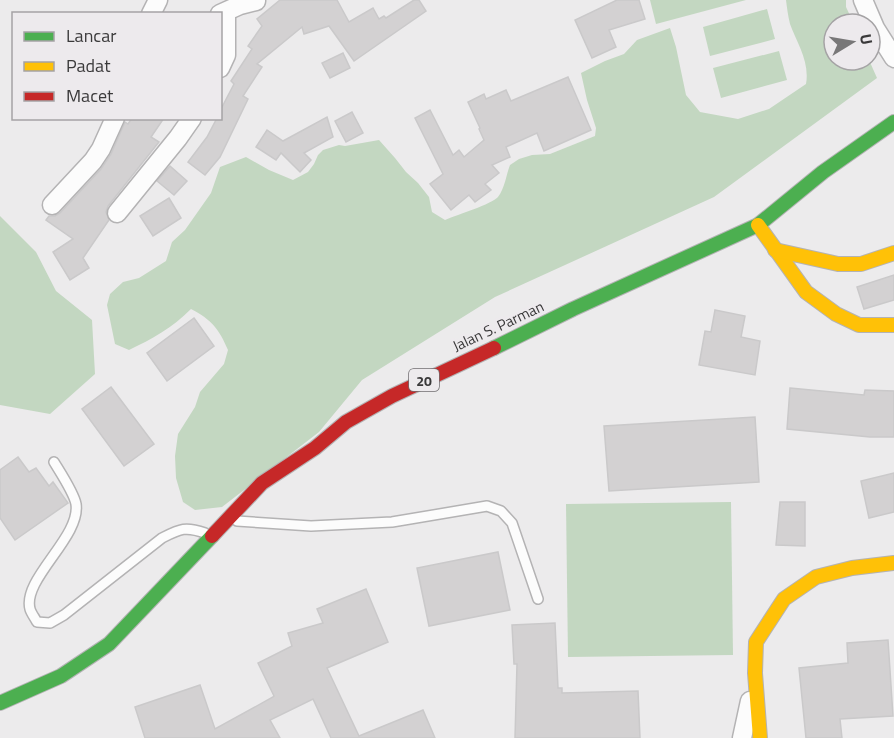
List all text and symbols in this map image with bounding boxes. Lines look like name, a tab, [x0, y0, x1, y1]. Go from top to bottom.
legend	[12, 12, 222, 120]
north arrow	[822, 12, 882, 72]
text: Lancar	[66, 22, 116, 49]
text: U	[854, 32, 880, 47]
text: Padat	[66, 52, 111, 79]
text: Macet	[66, 82, 114, 109]
street label: Jalan S. Parman	[449, 295, 547, 357]
road number: 20	[409, 369, 439, 391]

